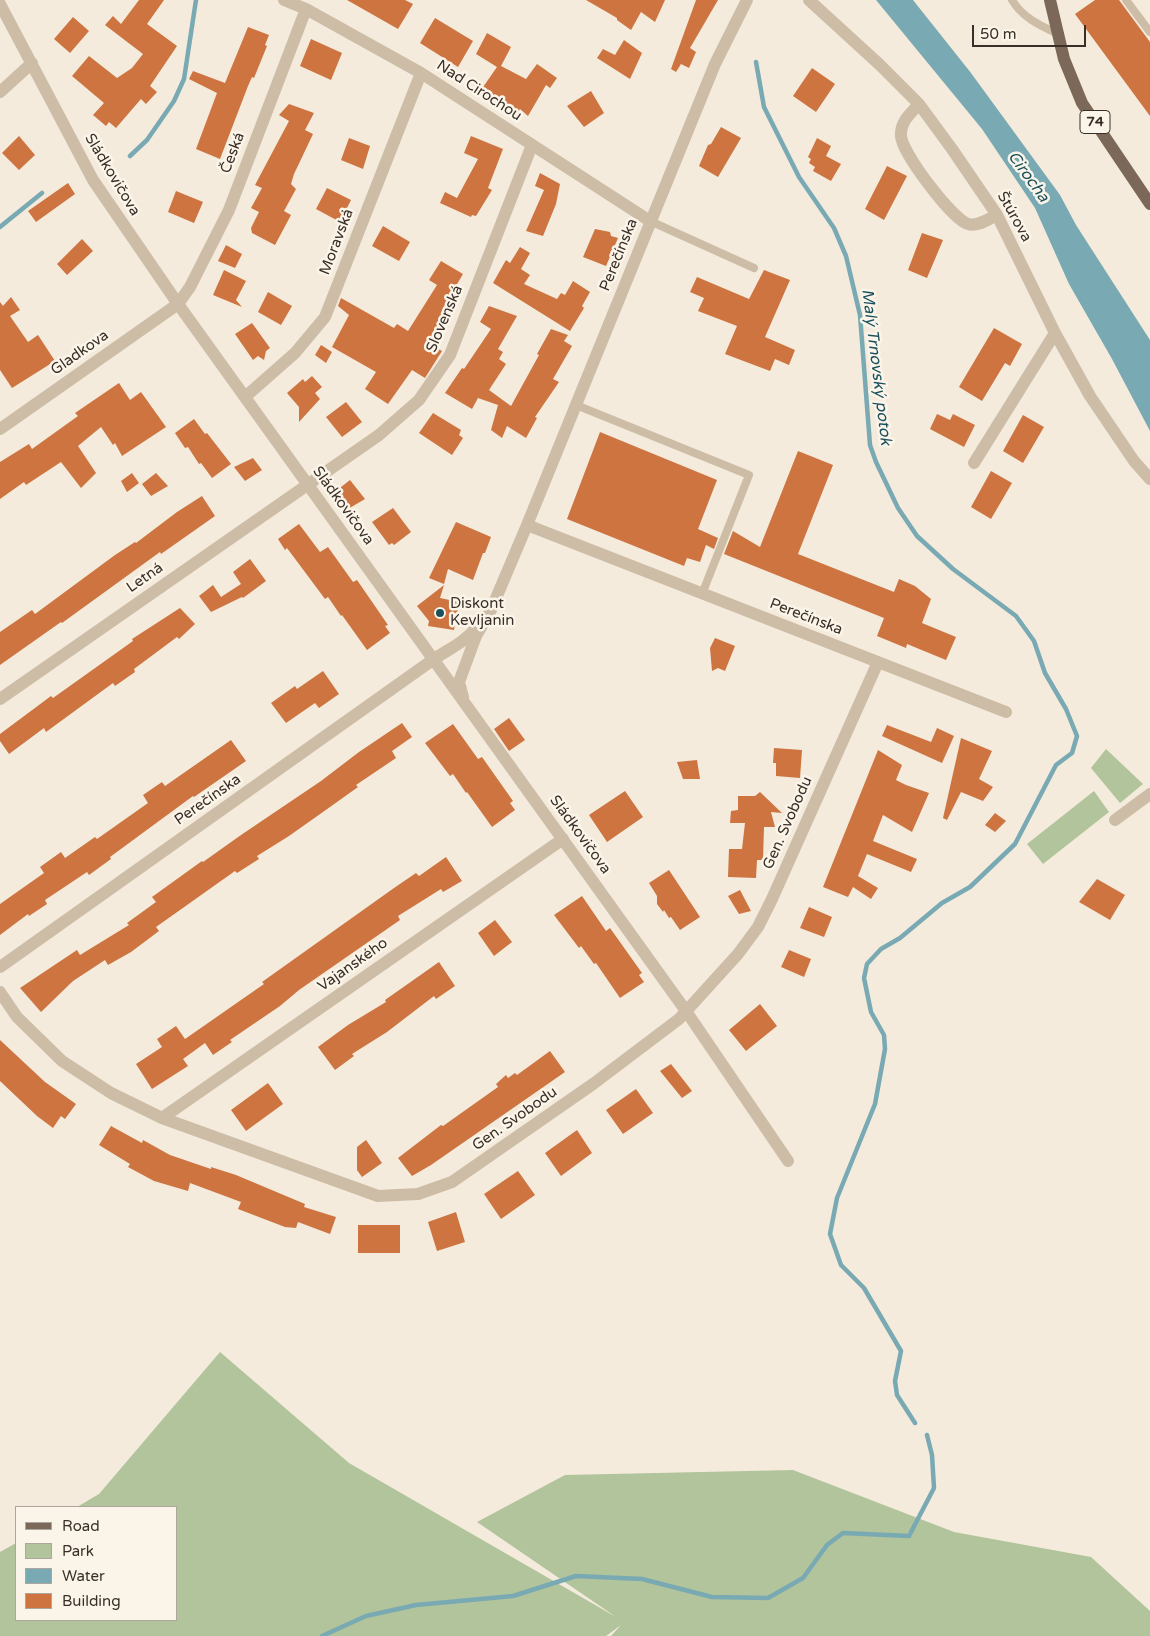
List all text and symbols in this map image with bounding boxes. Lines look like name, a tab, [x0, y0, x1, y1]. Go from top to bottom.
scale bar	[975, 15, 1089, 47]
text: 50 m	[980, 25, 1017, 43]
street label: Nad Cirochou	[433, 57, 525, 125]
road number: 74	[1080, 110, 1110, 134]
street label: Česká	[217, 130, 249, 176]
street label: Sládkovičova	[80, 131, 144, 219]
water label: Cirocha	[1003, 148, 1053, 206]
street label: Štúrova	[993, 189, 1035, 245]
street label: Moravská	[316, 207, 358, 277]
street label: Perečínska	[596, 216, 642, 294]
street label: Slovenská	[423, 283, 467, 355]
water label: Malý Trnovský potok	[857, 288, 895, 446]
street label: Gladkova	[48, 327, 112, 379]
street label: Sládkovičova	[308, 463, 378, 549]
street label: Letná	[123, 559, 167, 597]
place label: Diskont Kevljanin	[450, 595, 514, 630]
street label: Perečínska	[767, 595, 845, 639]
marker: Diskont Kevljanin	[434, 607, 446, 619]
street label: Perečínska	[171, 771, 245, 829]
street label: Gen. Svobodu	[760, 774, 816, 872]
street label: Sládkovičova	[545, 792, 615, 878]
street label: Vajanského	[315, 934, 391, 996]
street label: Gen. Svobodu	[469, 1083, 561, 1155]
legend	[15, 1506, 178, 1621]
text: Road	[62, 1517, 100, 1535]
text: Park	[62, 1542, 94, 1560]
text: Water	[62, 1567, 105, 1585]
text: Building	[62, 1592, 121, 1610]

